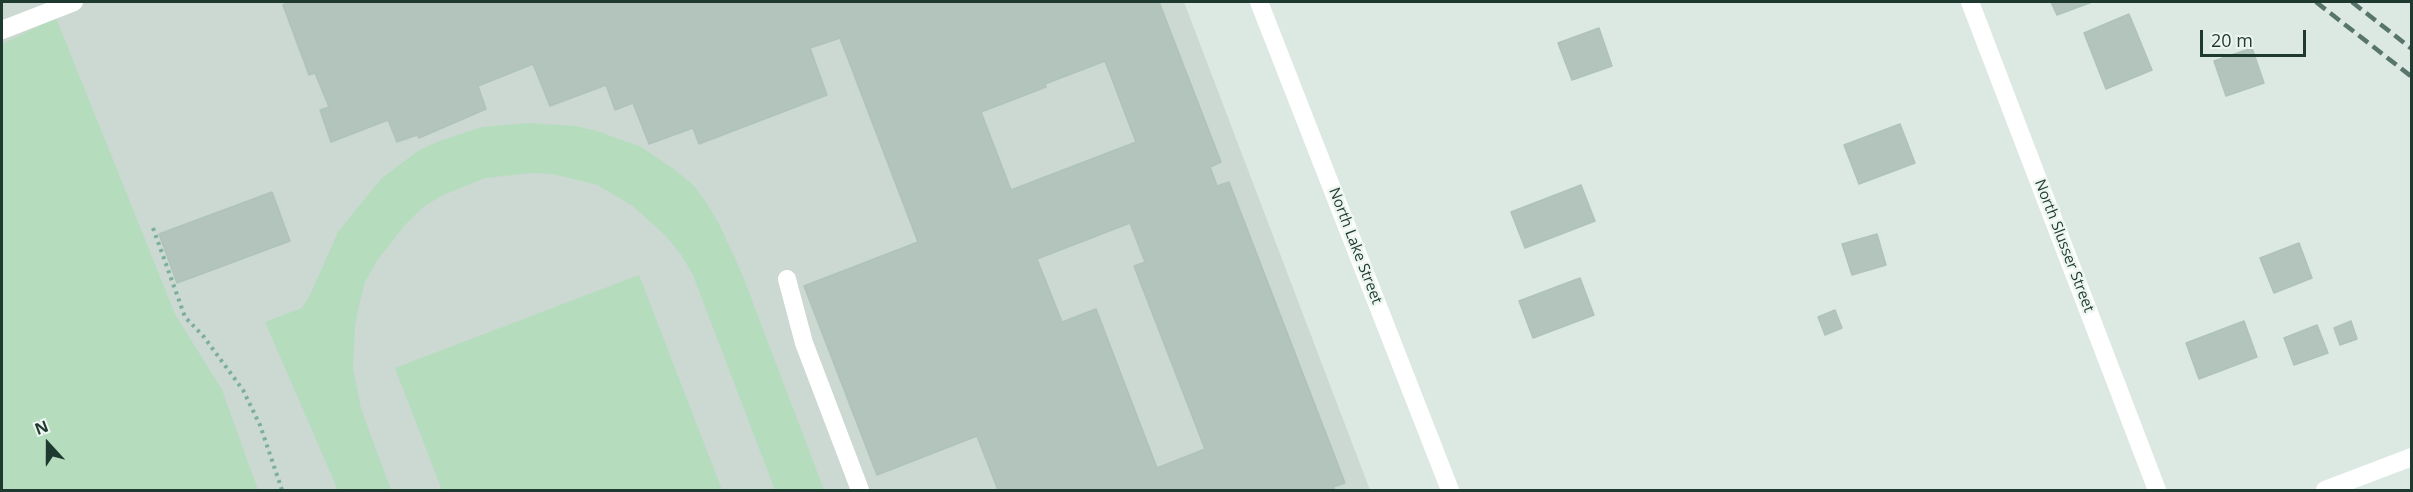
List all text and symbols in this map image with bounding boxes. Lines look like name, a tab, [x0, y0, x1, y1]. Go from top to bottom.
scale bar	[2203, 18, 2310, 56]
text: 20 m	[2211, 28, 2253, 52]
street label: North Slusser Street	[2030, 177, 2098, 315]
street label: North Lake Street	[1325, 185, 1385, 307]
north arrow	[18, 414, 78, 474]
text: N	[32, 415, 52, 440]

